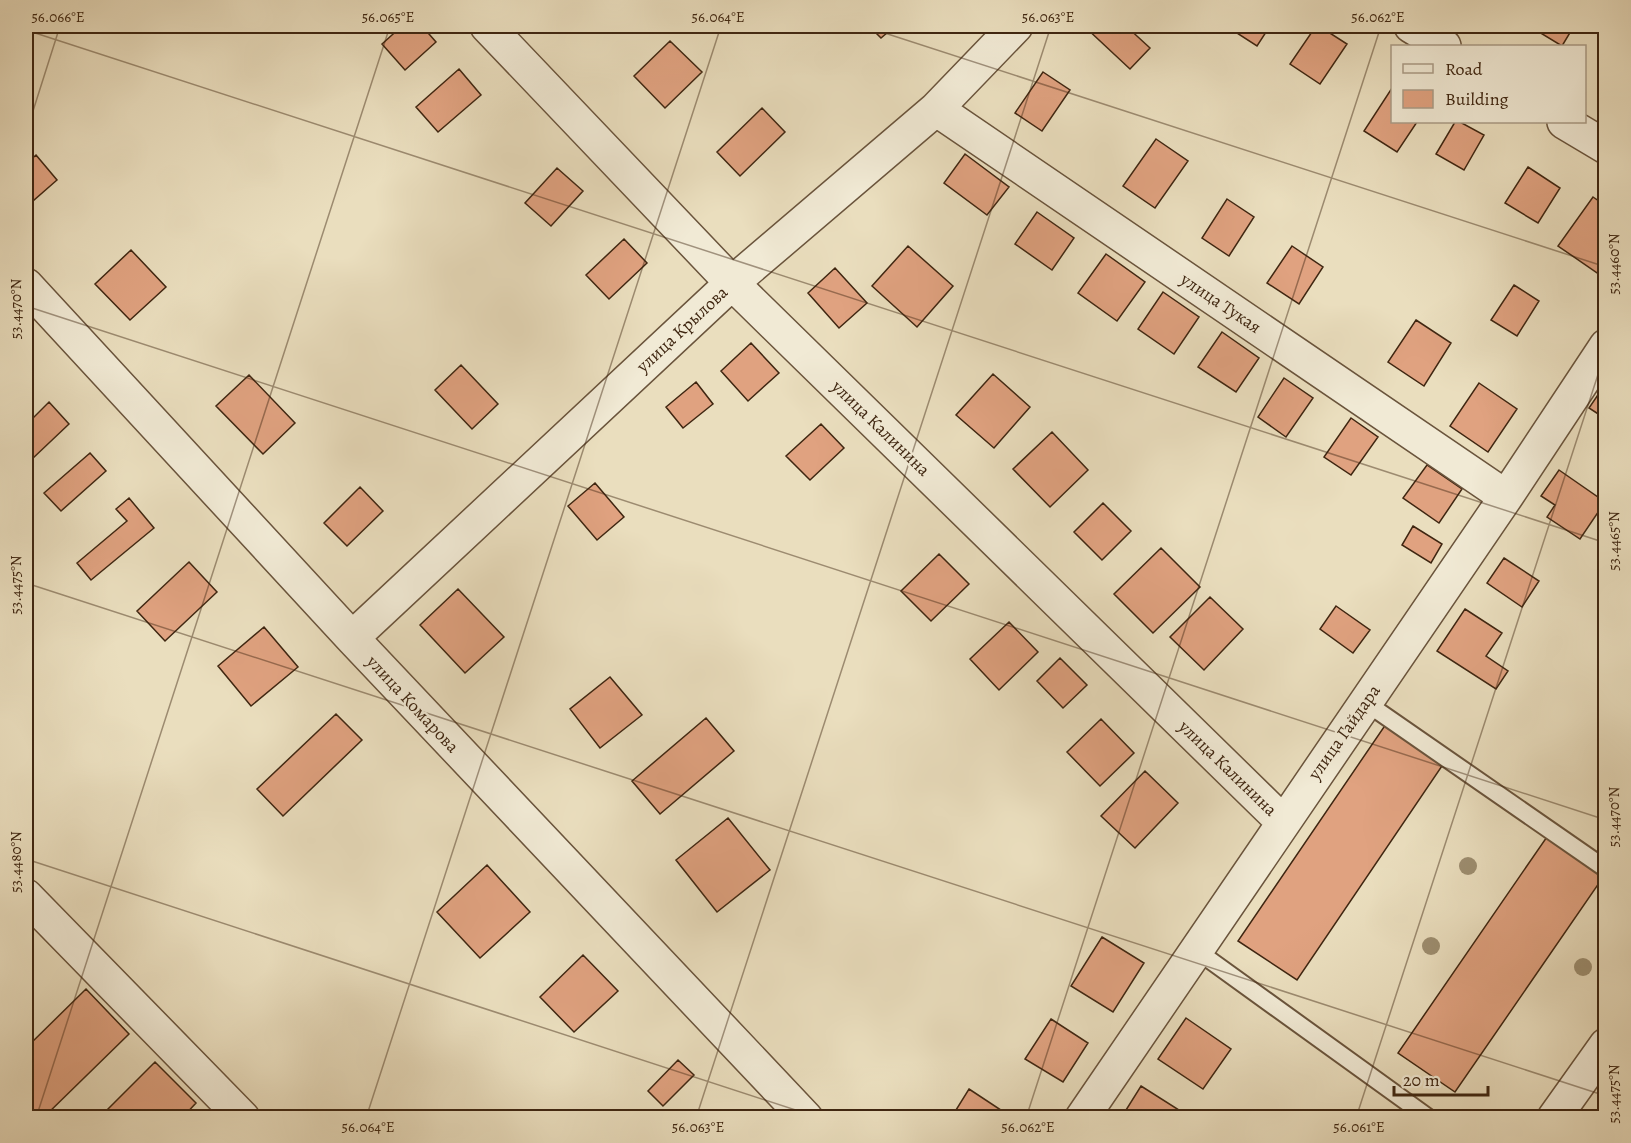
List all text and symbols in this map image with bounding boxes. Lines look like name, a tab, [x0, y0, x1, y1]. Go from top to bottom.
text: 56.066°E	[31, 7, 85, 27]
text: 56.065°E	[362, 7, 414, 27]
text: 56.064°E	[691, 7, 745, 27]
text: 56.063°E	[1022, 7, 1074, 27]
text: 56.062°E	[1351, 7, 1405, 27]
legend	[1391, 45, 1586, 123]
text: Road	[1445, 57, 1483, 81]
text: Building	[1445, 87, 1509, 111]
text: 53.4460°N	[1604, 233, 1624, 295]
street label: улица Тукая	[1175, 267, 1266, 339]
text: 53.4470°N	[6, 279, 26, 339]
street label: улица Крылова	[630, 280, 733, 378]
street label: улица Калинина	[826, 374, 936, 482]
text: 53.4465°N	[1604, 511, 1624, 571]
text: 53.4475°N	[6, 555, 26, 614]
street label: улица Комарова	[361, 649, 465, 759]
street label: улица Гайдара	[1302, 679, 1386, 785]
street label: улица Калинина	[1173, 714, 1283, 822]
text: 53.4470°N	[1604, 787, 1624, 847]
text: 53.4480°N	[6, 831, 26, 893]
scale bar	[1394, 1059, 1488, 1097]
text: 53.4475°N	[1604, 1064, 1624, 1123]
text: 20 m	[1403, 1068, 1440, 1092]
text: 56.064°E	[341, 1117, 395, 1137]
text: 56.063°E	[672, 1117, 724, 1137]
text: 56.062°E	[1001, 1117, 1055, 1137]
text: 56.061°E	[1333, 1117, 1385, 1137]

